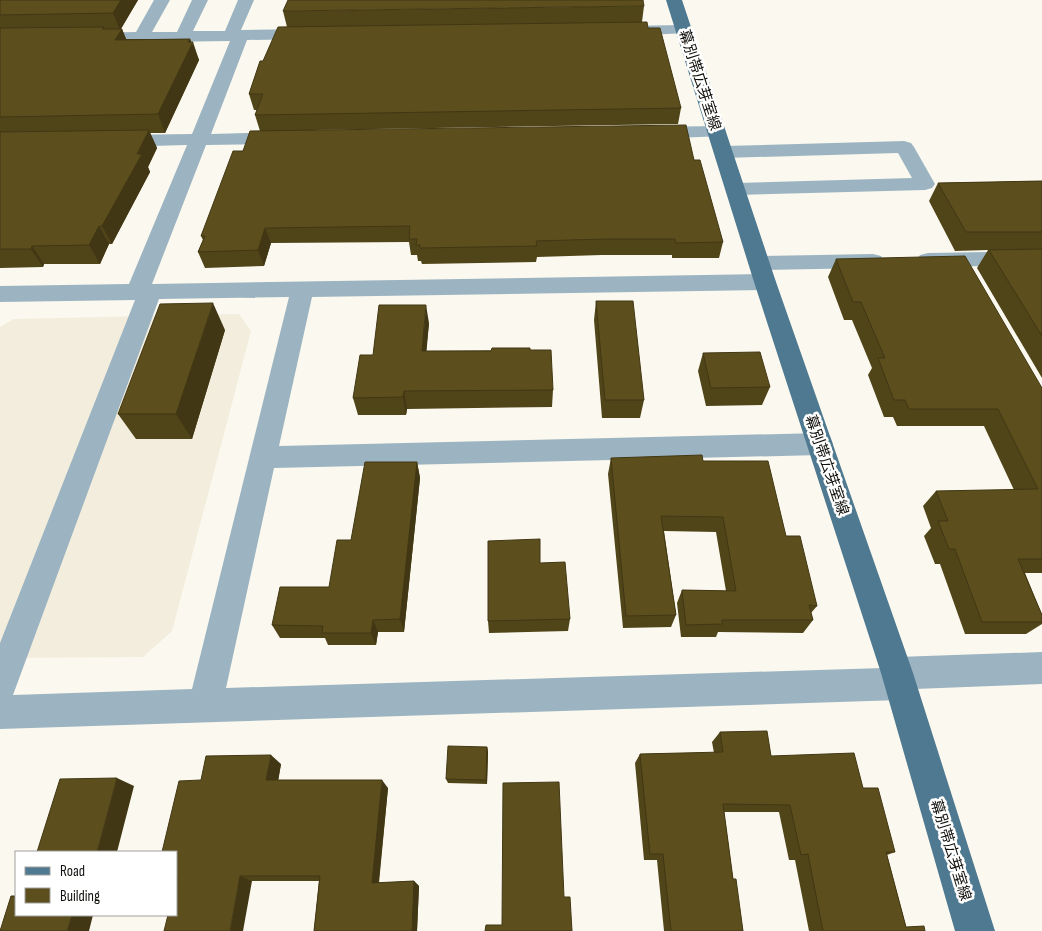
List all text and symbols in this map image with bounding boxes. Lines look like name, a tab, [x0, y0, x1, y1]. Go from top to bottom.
street label: 幕別帯広芽室線	[674, 27, 725, 133]
street label: 幕別帯広芽室線	[800, 412, 853, 518]
street label: 幕別帯広芽室線	[926, 797, 975, 903]
legend	[15, 851, 178, 916]
text: Road	[60, 862, 85, 881]
text: Building	[60, 887, 100, 906]

